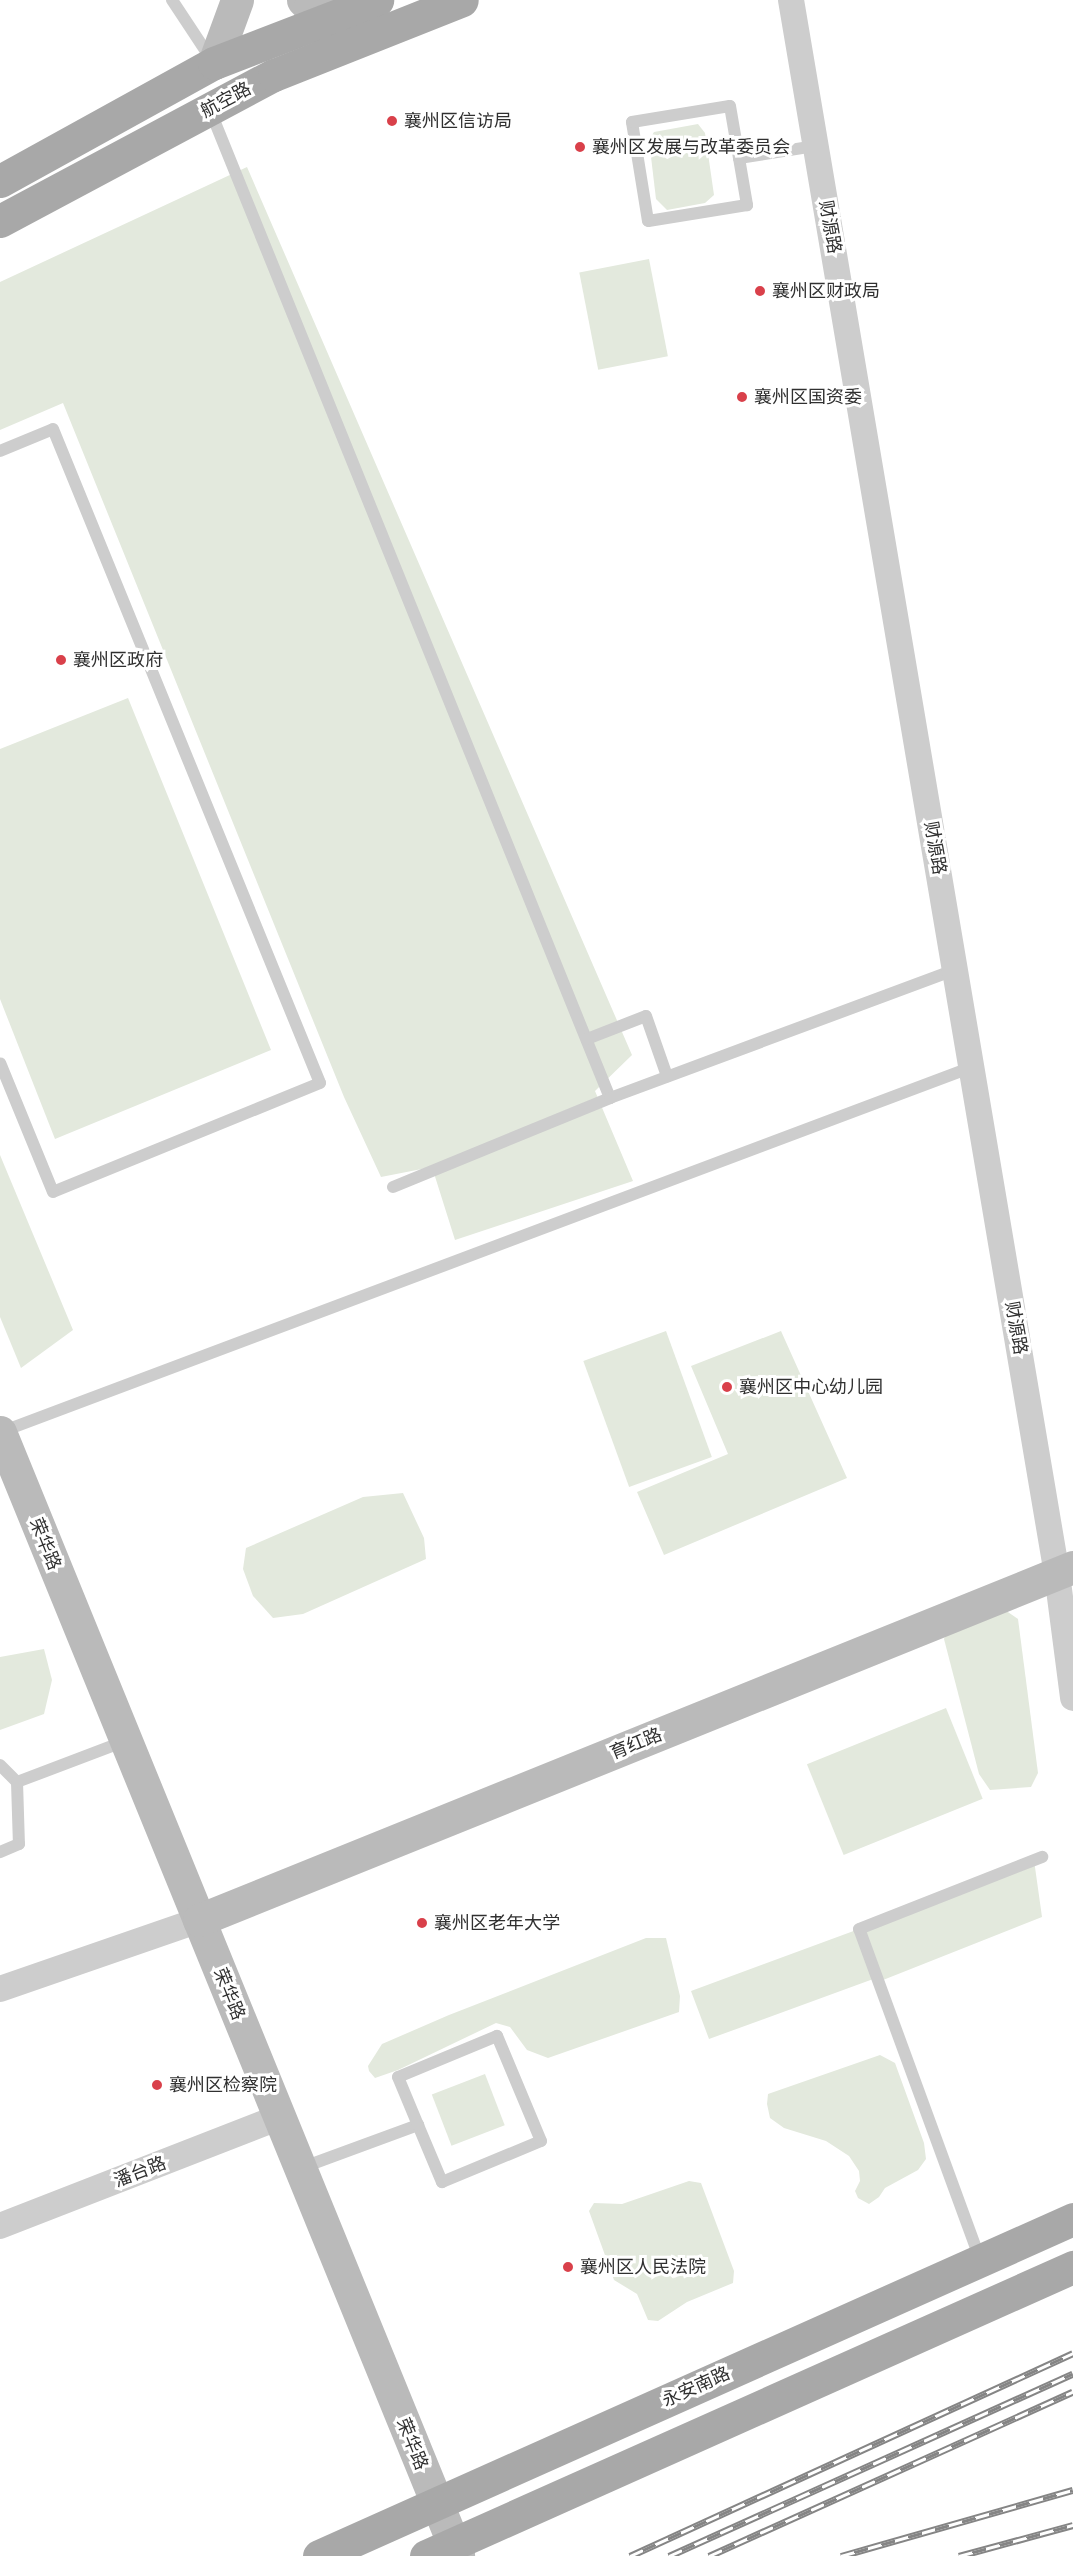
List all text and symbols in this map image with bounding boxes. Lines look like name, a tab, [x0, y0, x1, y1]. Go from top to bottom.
street label: 航空路	[197, 78, 255, 122]
place label: 襄州区信访局	[404, 110, 512, 132]
marker: 襄州区信访局	[385, 114, 399, 128]
place label: 襄州区发展与改革委员会	[592, 136, 790, 158]
marker: 襄州区发展与改革委员会	[573, 140, 587, 154]
street label: 财源路	[815, 199, 845, 255]
place label: 襄州区财政局	[772, 280, 880, 302]
marker: 襄州区财政局	[753, 284, 767, 298]
place label: 襄州区国资委	[754, 386, 862, 408]
marker: 襄州区国资委	[735, 390, 749, 404]
place label: 襄州区政府	[73, 649, 163, 671]
marker: 襄州区政府	[54, 653, 68, 667]
street label: 财源路	[920, 820, 950, 876]
street label: 财源路	[1001, 1300, 1031, 1356]
place label: 襄州区中心幼儿园	[739, 1376, 883, 1398]
marker: 襄州区中心幼儿园	[720, 1380, 734, 1394]
street label: 荣华路	[25, 1515, 65, 1573]
street label: 育红路	[607, 1724, 665, 1764]
place label: 襄州区老年大学	[434, 1912, 560, 1934]
marker: 襄州区老年大学	[415, 1916, 429, 1930]
street label: 荣华路	[209, 1965, 249, 2023]
place label: 襄州区检察院	[169, 2074, 277, 2096]
marker: 襄州区检察院	[150, 2078, 164, 2092]
street label: 潘台路	[111, 2152, 169, 2192]
place label: 襄州区人民法院	[580, 2256, 706, 2278]
marker: 襄州区人民法院	[561, 2260, 575, 2274]
street label: 永安南路	[659, 2362, 733, 2412]
street label: 荣华路	[392, 2415, 432, 2473]

